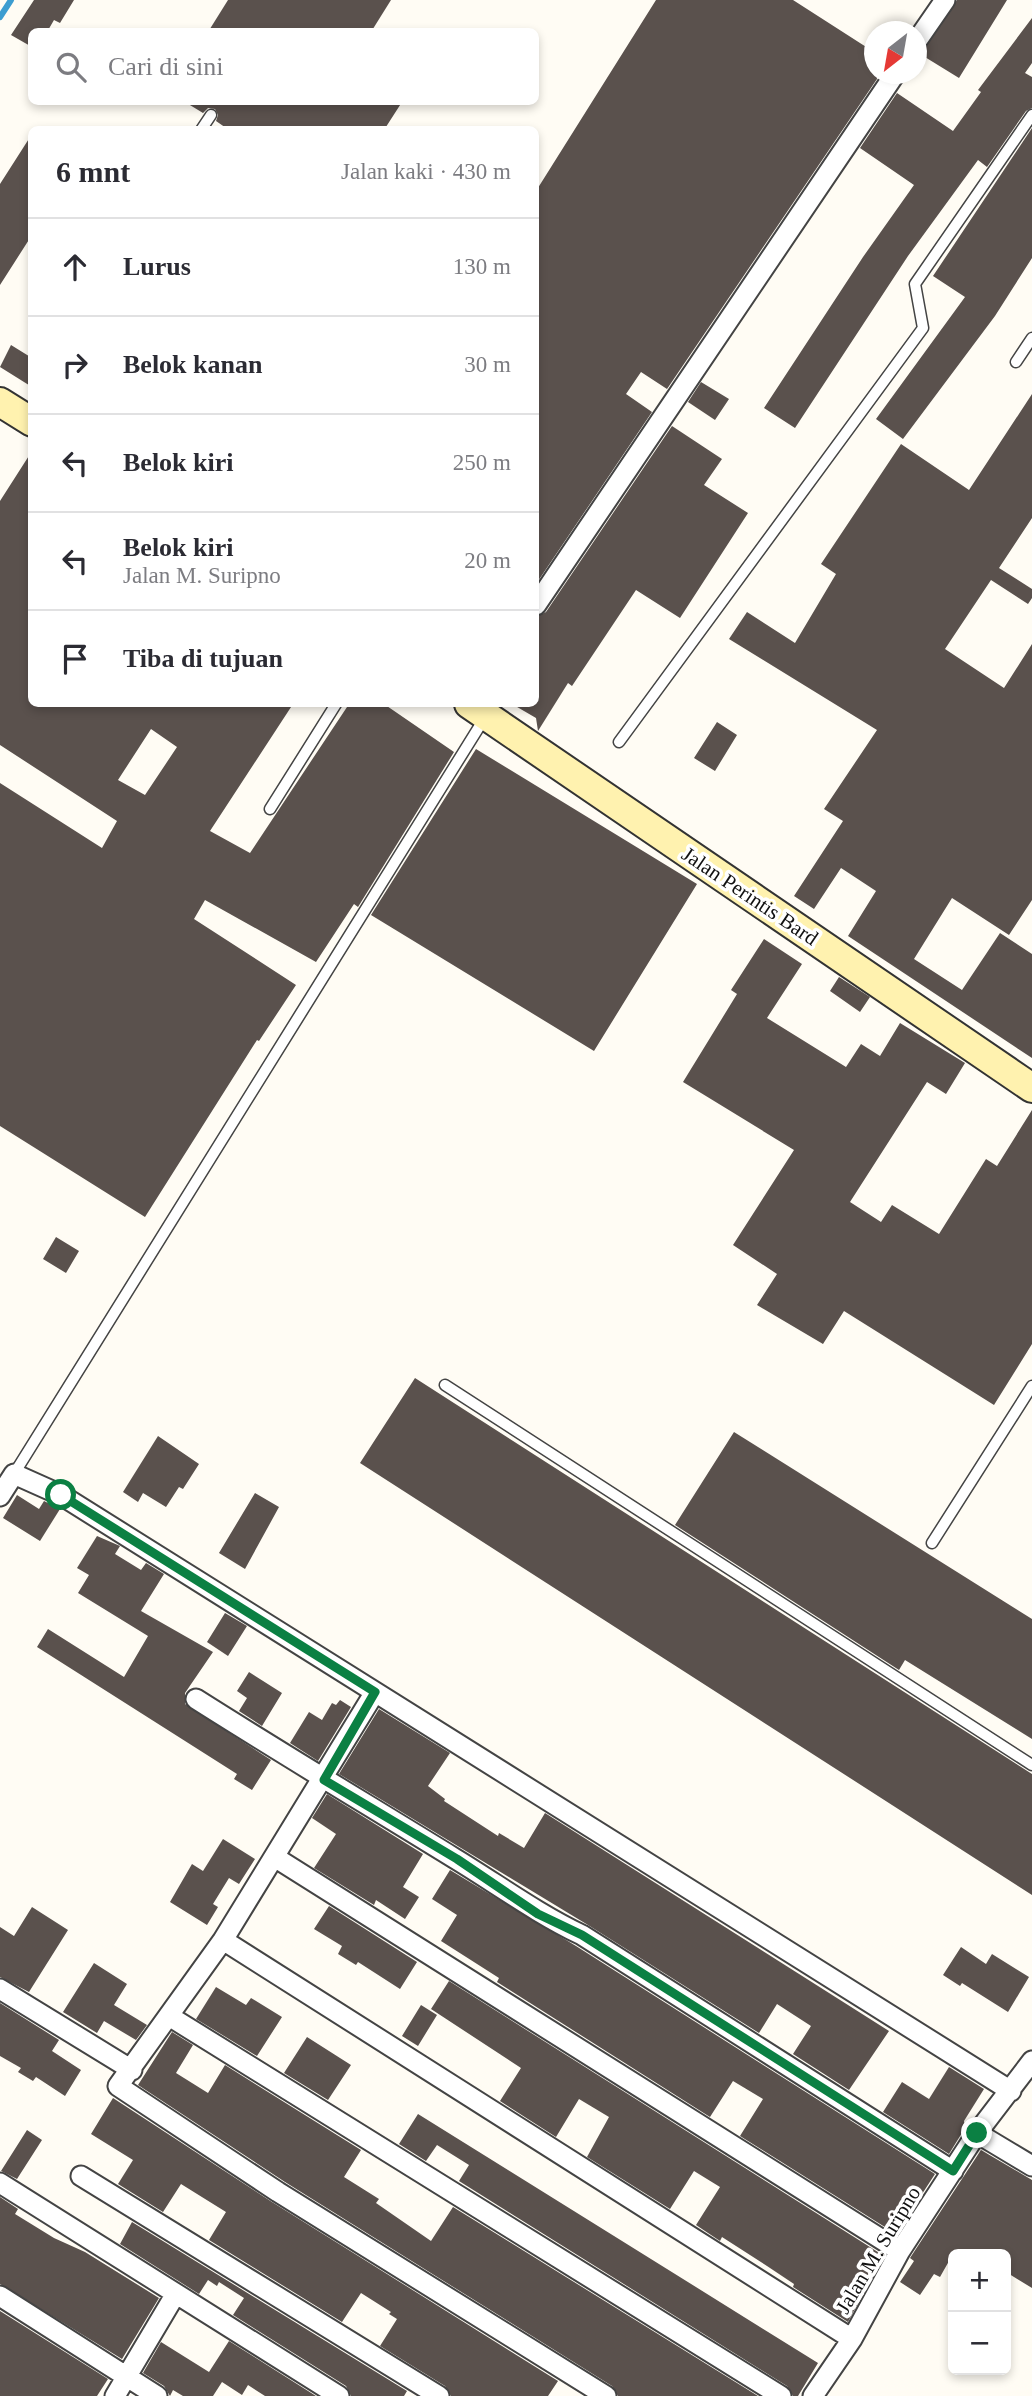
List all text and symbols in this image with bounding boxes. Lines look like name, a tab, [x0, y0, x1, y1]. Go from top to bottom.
north arrow	[864, 21, 927, 84]
search box	[28, 28, 539, 105]
icon: search	[52, 48, 90, 86]
text: Cari di sini	[108, 52, 224, 81]
text: 6 mnt	[56, 155, 130, 188]
text: Jalan kaki · 430 m	[341, 159, 511, 184]
icon: ahead	[56, 248, 94, 286]
text: Lurus	[123, 252, 191, 281]
text: 130 m	[453, 254, 511, 279]
icon: right	[56, 346, 94, 384]
text: Belok kanan	[123, 350, 262, 379]
text: 30 m	[464, 352, 511, 377]
icon: left	[56, 444, 94, 482]
text: Belok kiri	[123, 448, 234, 477]
text: 250 m	[453, 450, 511, 475]
text: Belok kiri	[123, 533, 234, 562]
icon: left	[56, 542, 94, 580]
text: 20 m	[464, 548, 511, 573]
text: Jalan M. Suripno	[123, 563, 281, 588]
icon: arrive	[56, 640, 94, 678]
text: Tiba di tujuan	[123, 644, 283, 673]
street label: Jalan Perintis Bard	[678, 842, 823, 951]
route start	[45, 1479, 76, 1510]
route end	[961, 2117, 992, 2148]
street label: Jalan M. Suripno	[831, 2182, 925, 2318]
map controls	[948, 2249, 1011, 2375]
button: +	[948, 2249, 1011, 2312]
button: −	[948, 2312, 1011, 2375]

